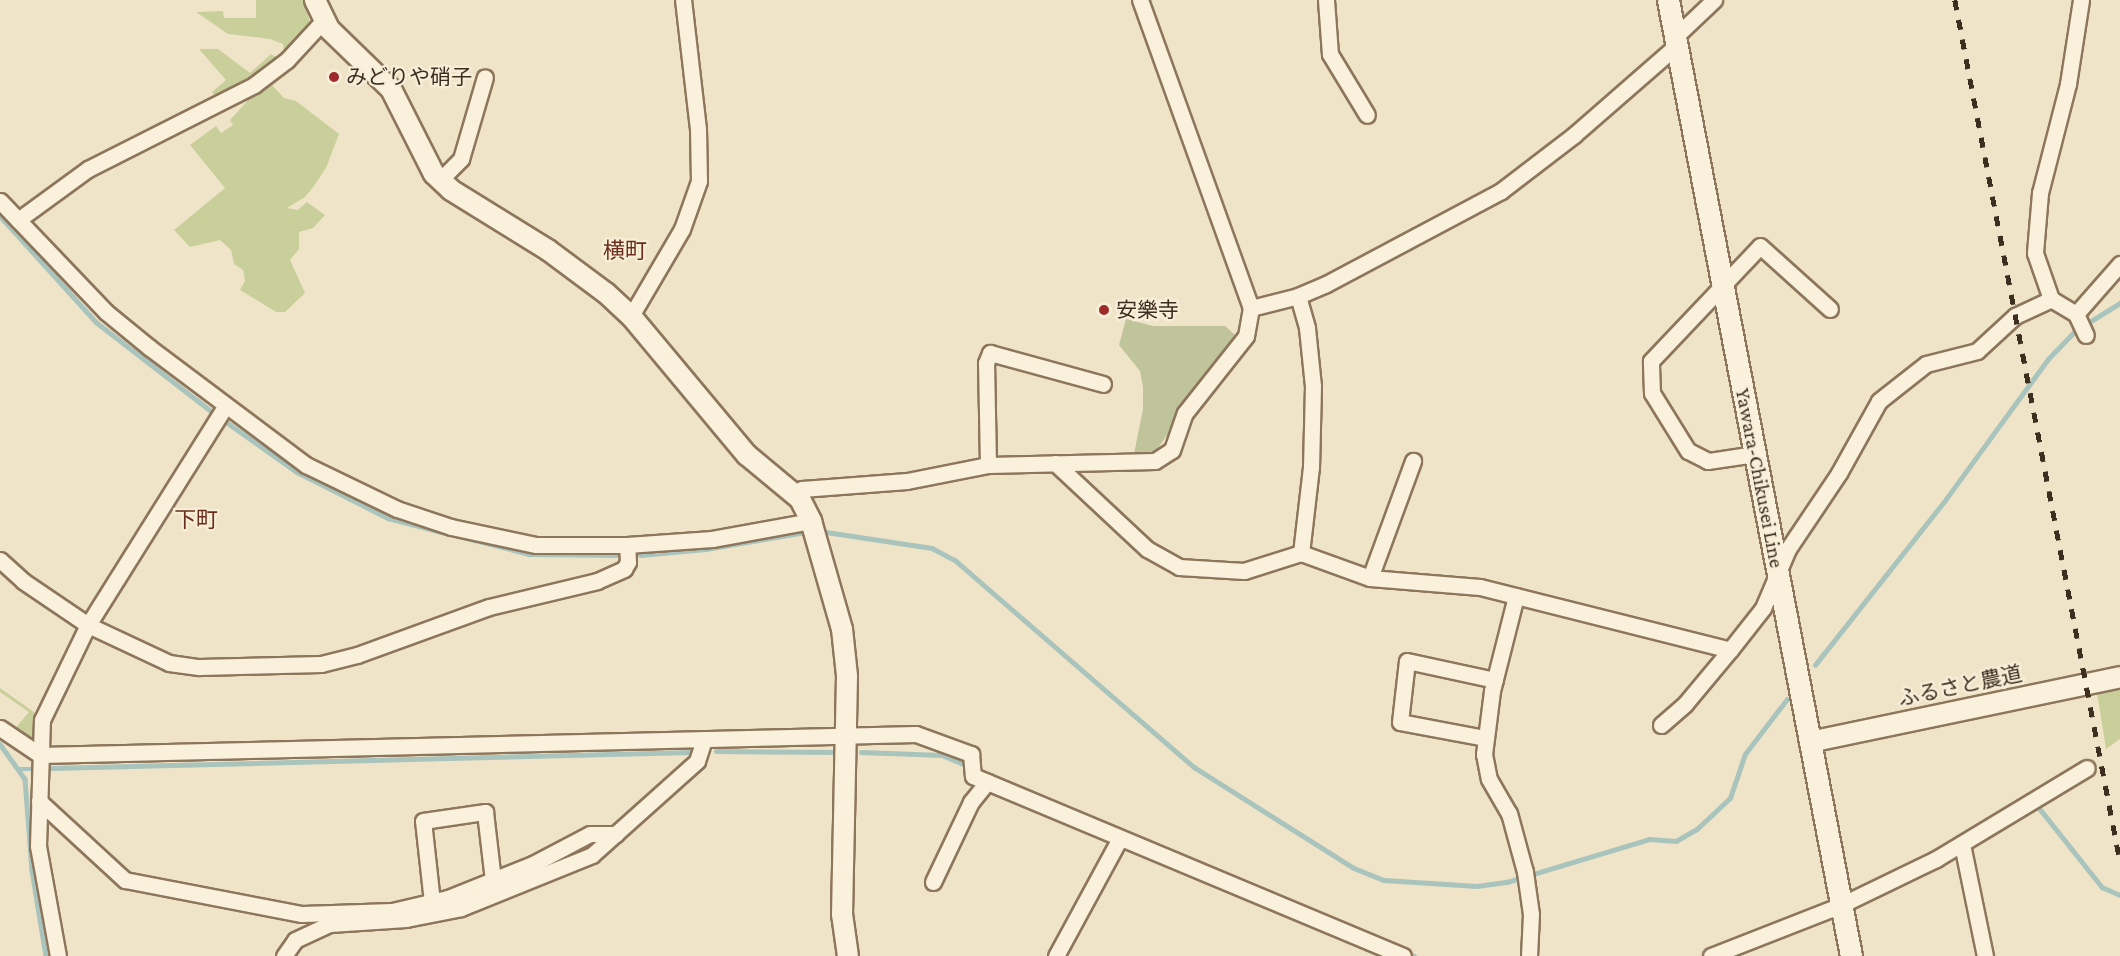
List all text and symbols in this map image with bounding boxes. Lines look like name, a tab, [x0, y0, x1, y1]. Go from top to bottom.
place label: みどりや硝子	[346, 64, 472, 90]
marker: みどりや硝子	[327, 70, 341, 84]
district label: 横町	[603, 238, 647, 264]
place label: 安樂寺	[1116, 297, 1179, 323]
marker: 安樂寺	[1097, 303, 1111, 317]
street label: Yawara-Chikusei Line	[1730, 386, 1790, 570]
district label: 下町	[174, 507, 218, 533]
street label: ふるさと農道	[1896, 661, 2024, 711]

